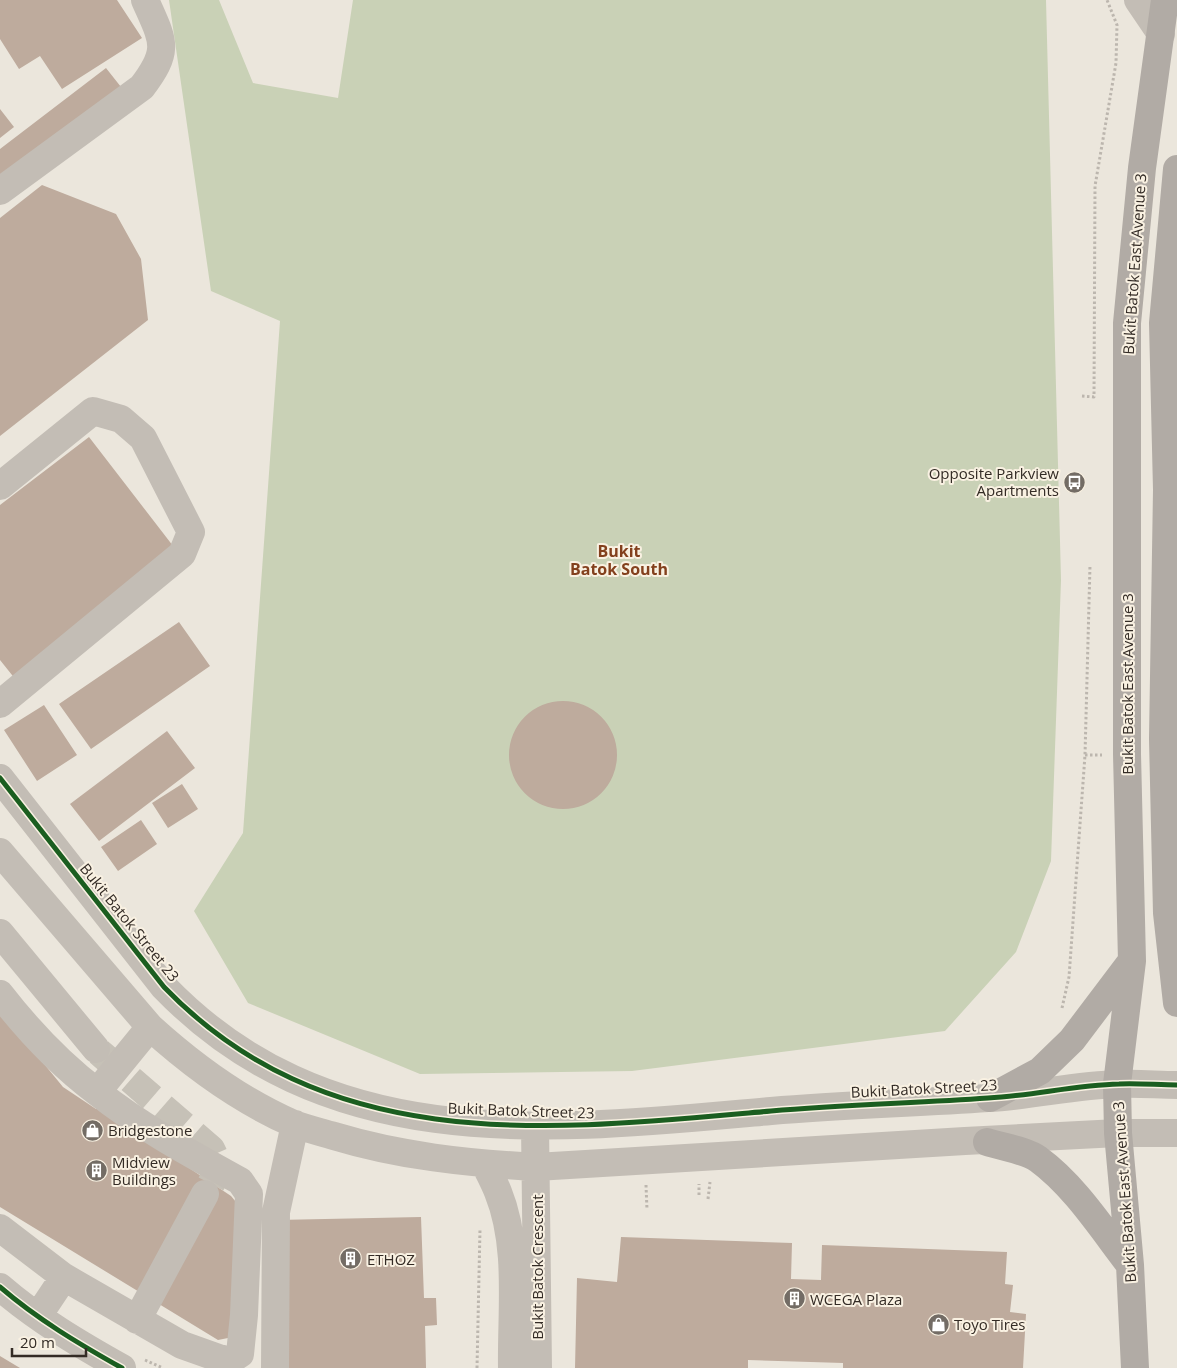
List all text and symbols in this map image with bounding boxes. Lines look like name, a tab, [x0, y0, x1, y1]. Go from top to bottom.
street label: Bukit Batok East Avenue 3	[1118, 173, 1150, 355]
place label: Opposite Parkview Apartments	[929, 463, 1059, 500]
bus stop icon: Opposite Parkview Apartments	[1063, 470, 1087, 494]
district label: Bukit Batok South	[570, 540, 668, 580]
street label: Bukit Batok East Avenue 3	[1117, 593, 1137, 775]
street label: Bukit Batok Street 23	[76, 859, 184, 985]
street label: Bukit Batok Street 23	[850, 1074, 998, 1102]
street label: Bukit Batok Street 23	[447, 1097, 595, 1123]
street label: Bukit Batok East Avenue 3	[1108, 1101, 1140, 1283]
shop icon: Bridgestone	[80, 1118, 104, 1142]
place label: Bridgestone	[108, 1120, 193, 1140]
place label: Midview Buildings	[112, 1152, 176, 1189]
building icon: Midview Buildings	[84, 1159, 108, 1183]
street label: Bukit Batok Crescent	[527, 1194, 547, 1340]
building icon: ETHOZ	[339, 1247, 363, 1271]
place label: ETHOZ	[367, 1249, 415, 1269]
building icon: WCEGA Plaza	[782, 1287, 806, 1311]
place label: WCEGA Plaza	[810, 1289, 902, 1309]
shop icon: Toyo Tires	[926, 1312, 950, 1336]
place label: Toyo Tires	[954, 1314, 1025, 1334]
scale bar	[12, 1326, 86, 1358]
text: 20 m	[20, 1332, 55, 1352]

